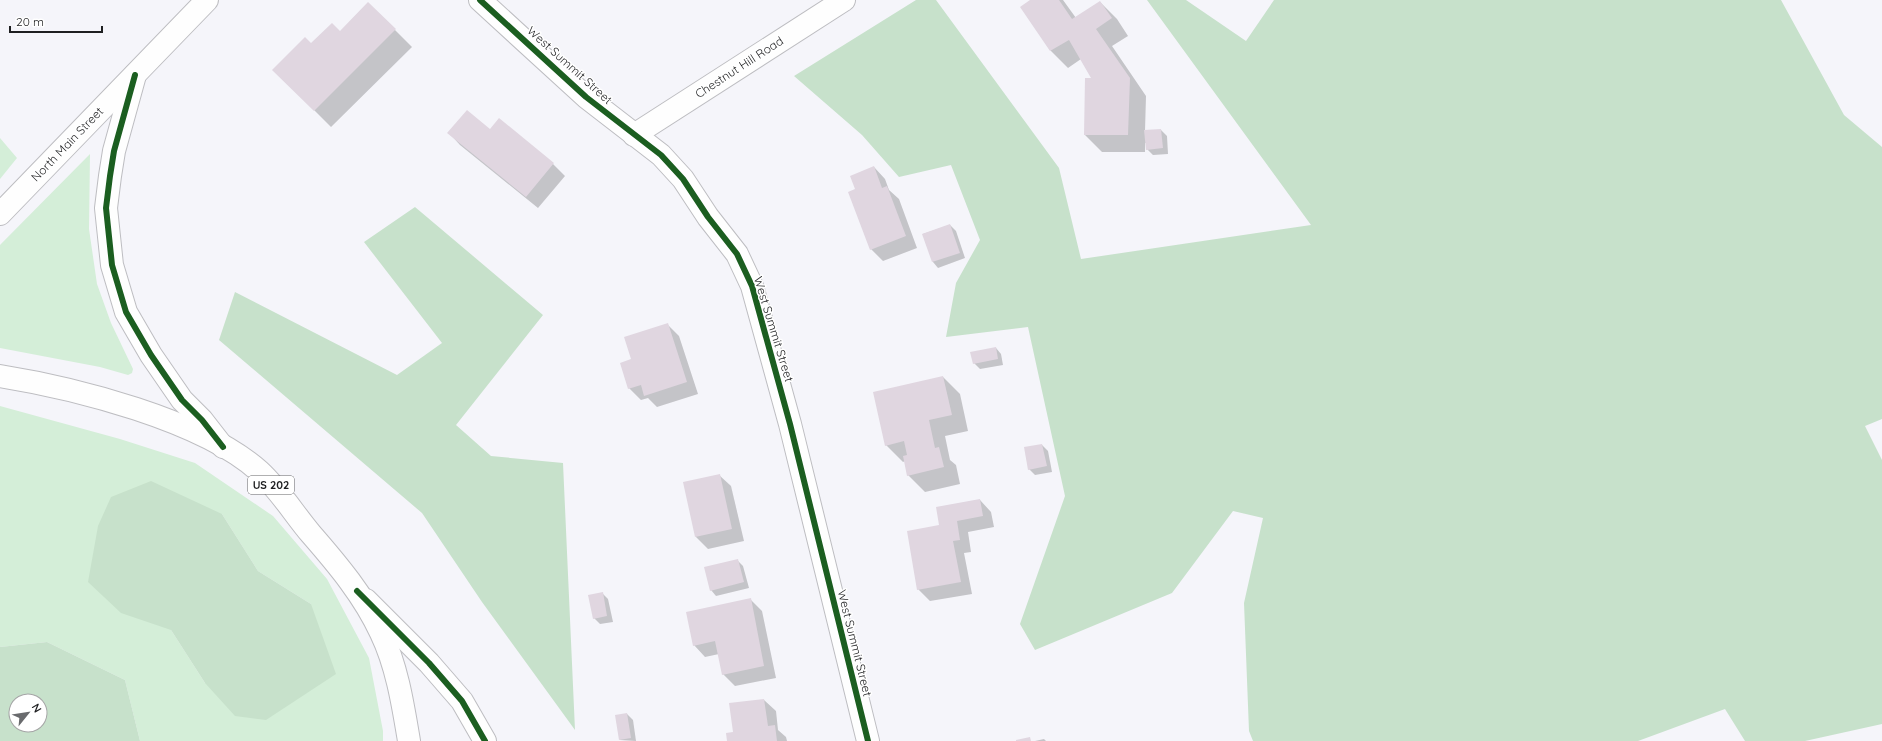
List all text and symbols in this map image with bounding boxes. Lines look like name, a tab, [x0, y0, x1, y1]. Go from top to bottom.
scale bar	[10, 8, 102, 34]
text: 20 m	[16, 14, 44, 29]
street label: West Summit Street	[524, 23, 616, 107]
street label: Chestnut Hill Road	[692, 33, 786, 101]
street label: North Main Street	[28, 104, 106, 184]
street label: West Summit Street	[751, 275, 797, 383]
road number: US 202	[248, 476, 294, 494]
street label: West Summit Street	[834, 588, 876, 698]
north arrow	[8, 693, 48, 733]
text: N	[29, 701, 45, 715]

